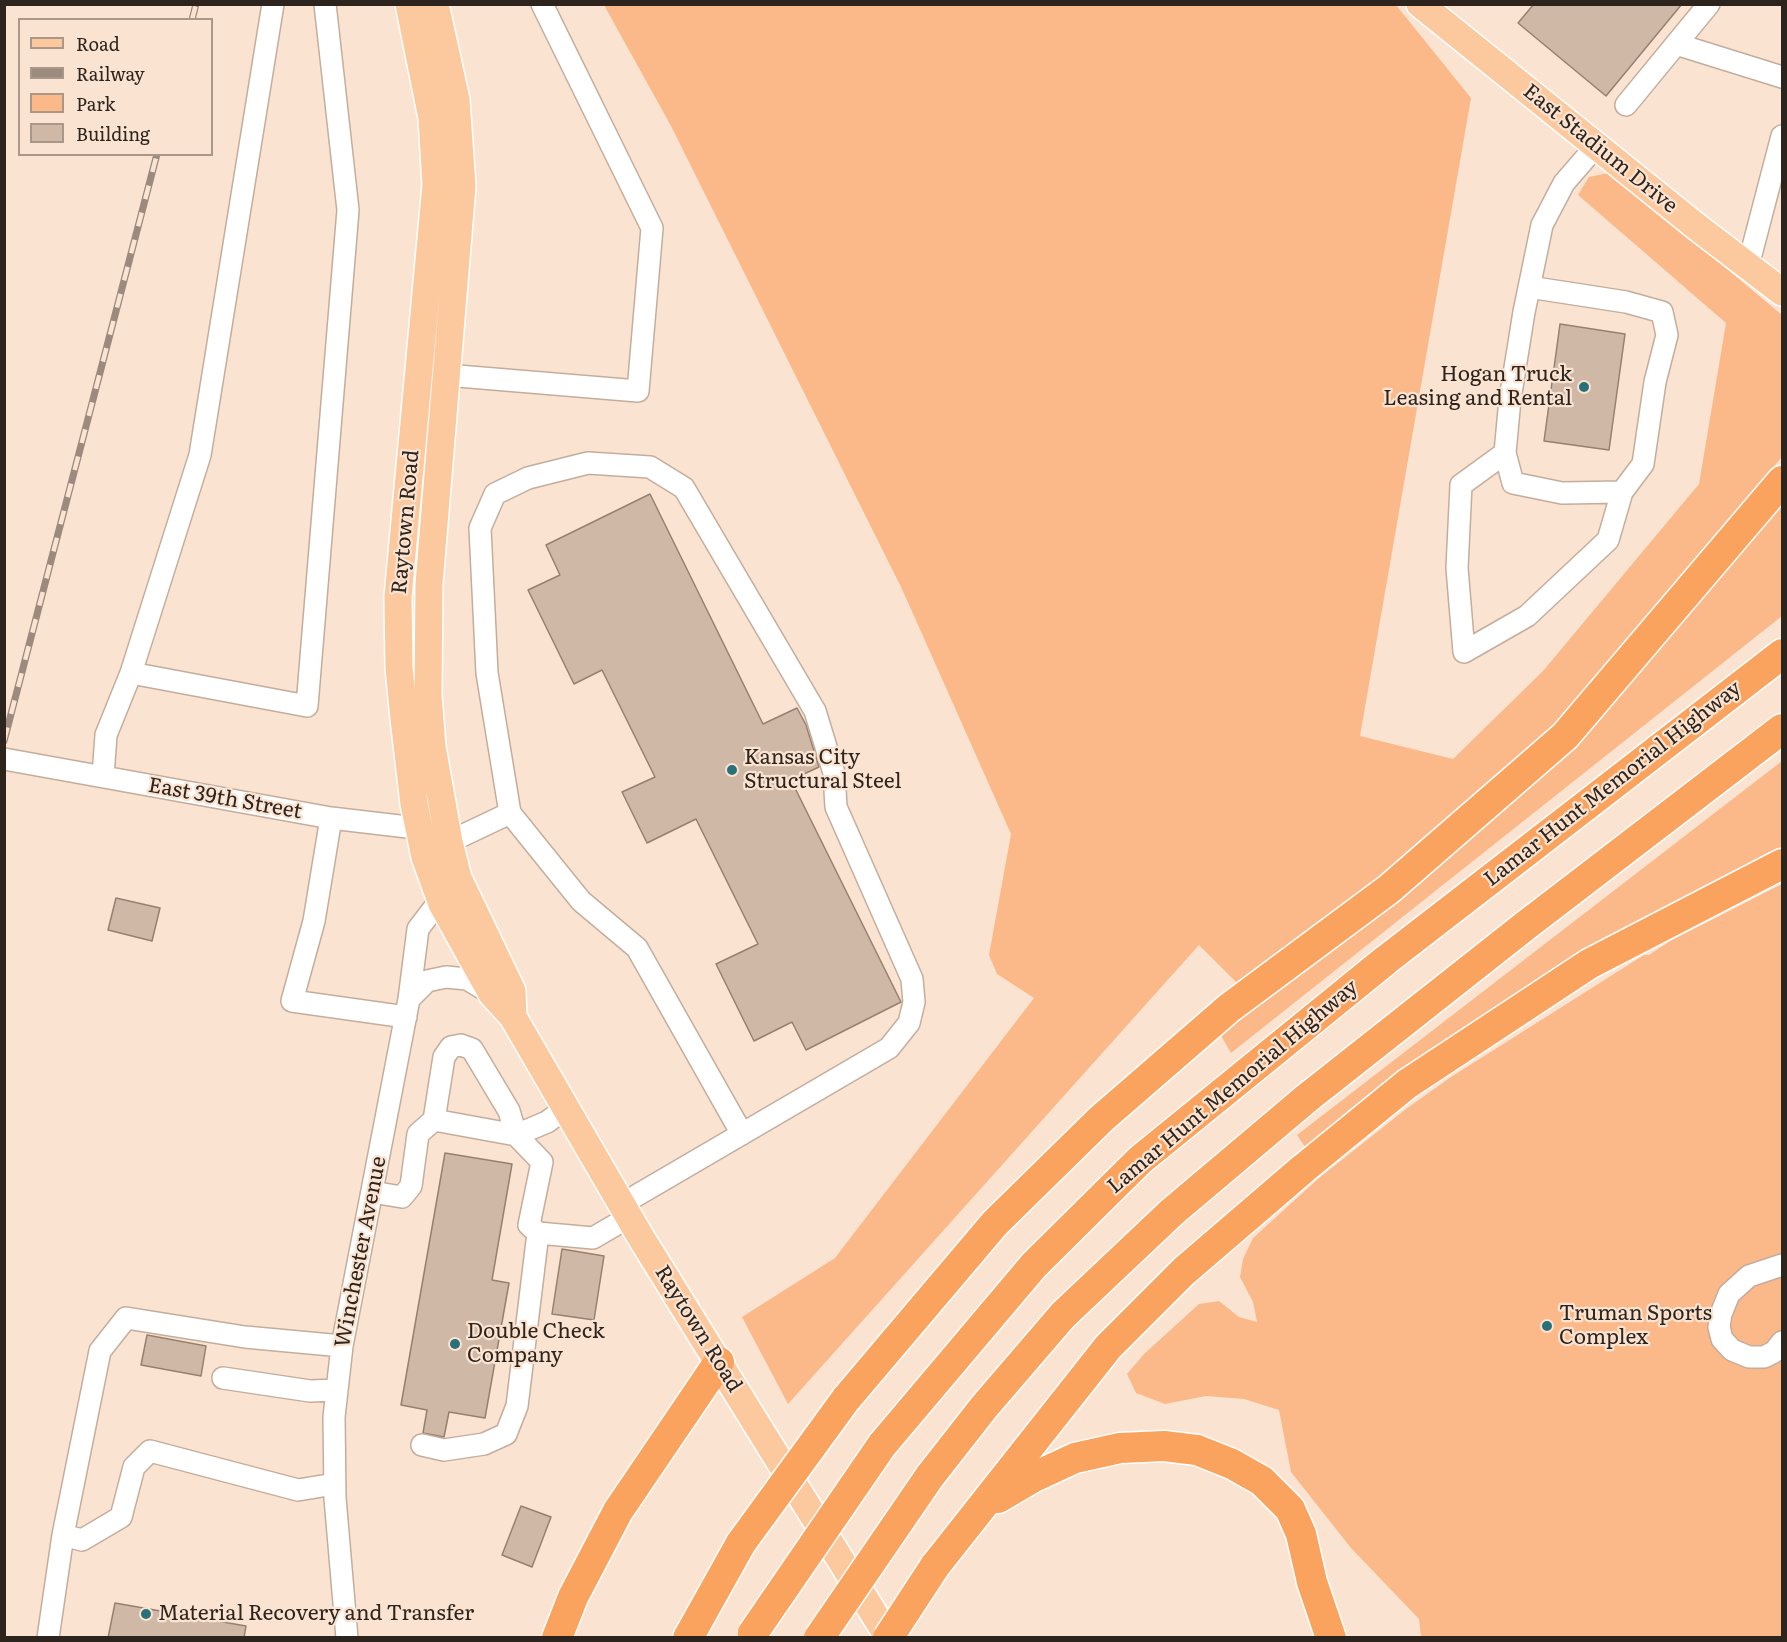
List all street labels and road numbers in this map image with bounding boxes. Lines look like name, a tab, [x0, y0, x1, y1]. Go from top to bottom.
street label: East Stadium Drive	[1518, 79, 1682, 219]
street label: Raytown Road	[387, 449, 425, 595]
street label: Lamar Hunt Memorial Highway	[1480, 676, 1746, 892]
street label: East 39th Street	[146, 773, 304, 825]
street label: Lamar Hunt Memorial Highway	[1103, 975, 1363, 1199]
street label: Winchester Avenue	[330, 1154, 392, 1350]
street label: Raytown Road	[649, 1261, 747, 1397]

